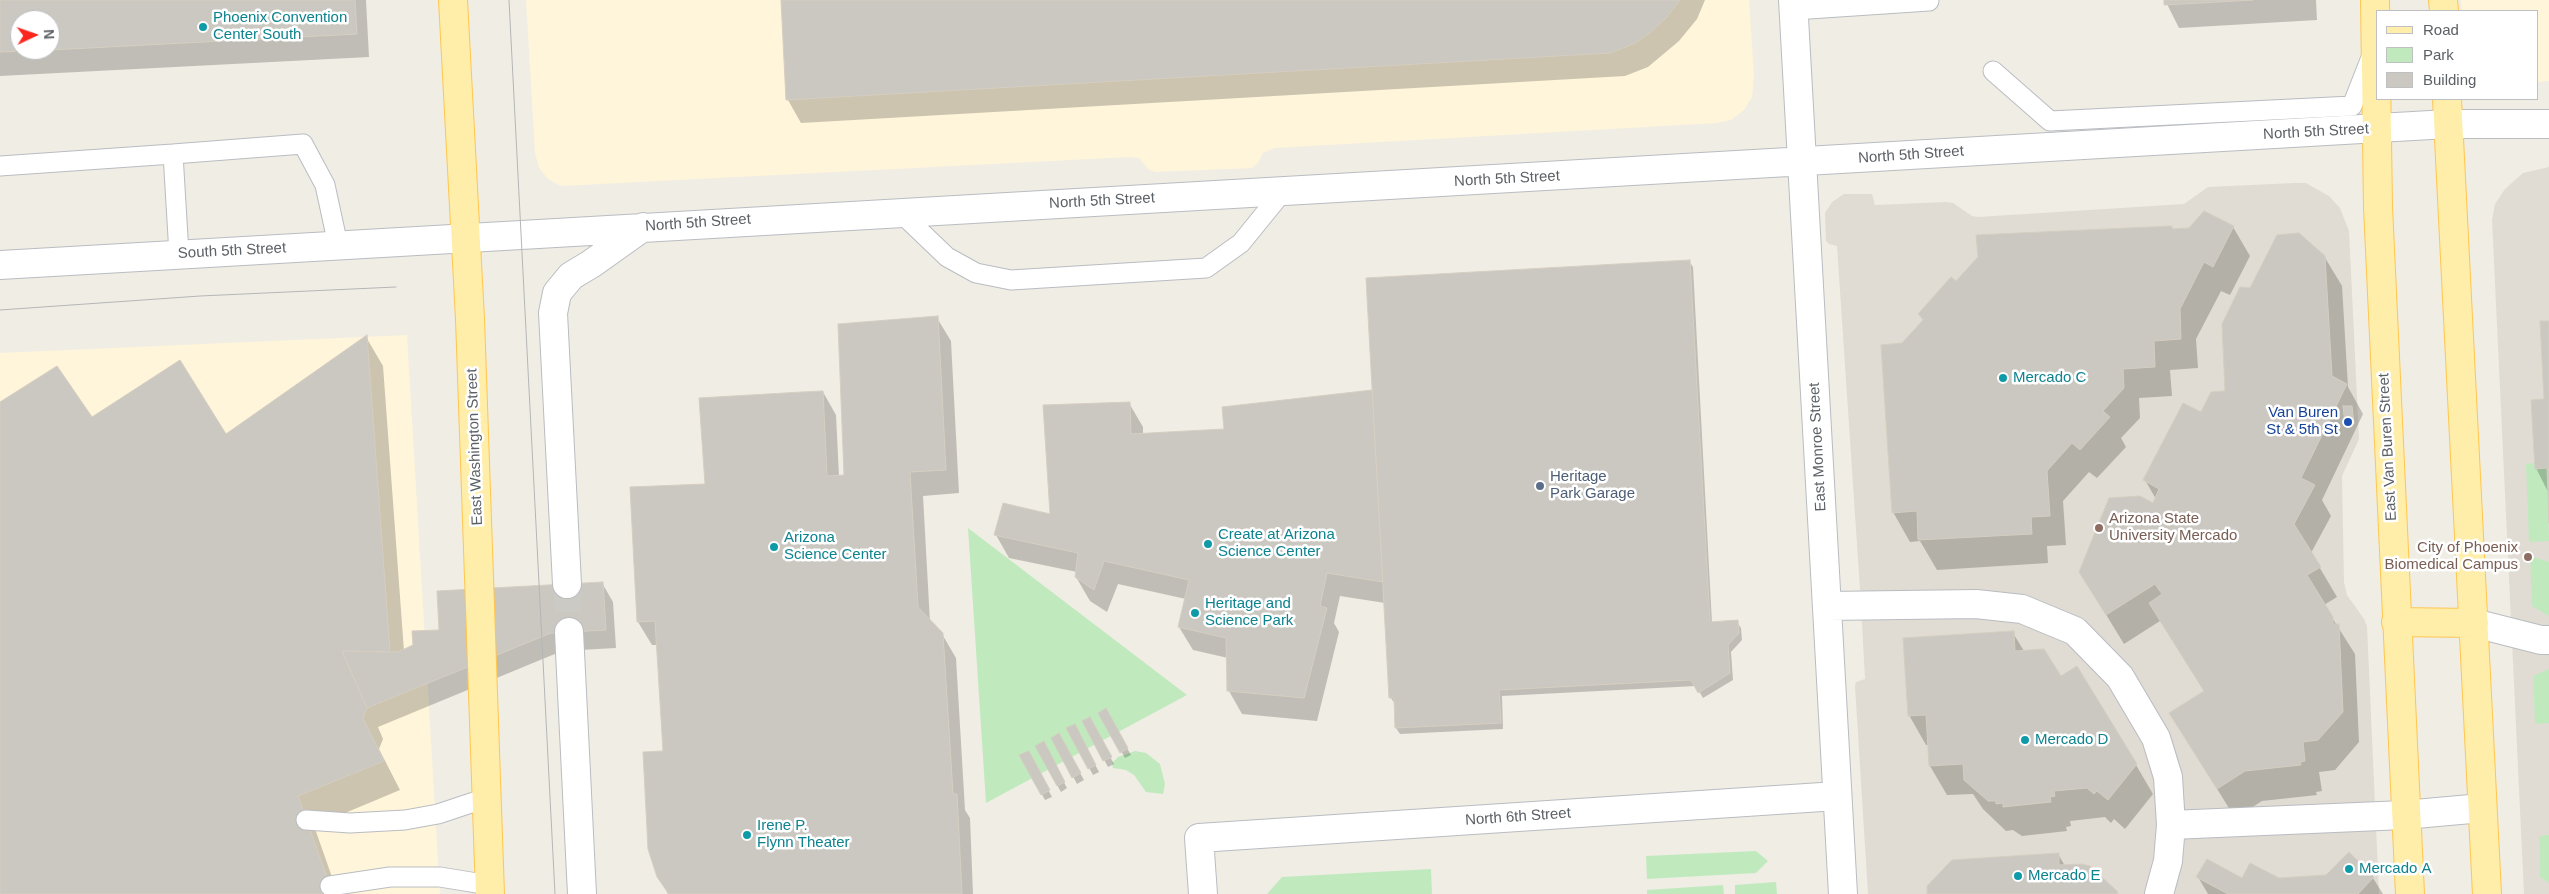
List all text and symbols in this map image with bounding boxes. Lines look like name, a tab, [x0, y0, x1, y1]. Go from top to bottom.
place label: Phoenix Convention Center South	[213, 9, 347, 44]
north arrow	[10, 10, 60, 60]
legend	[2376, 10, 2539, 100]
marker: Phoenix Convention Center South	[197, 21, 209, 33]
text: Road	[2423, 21, 2459, 38]
text: N	[41, 29, 57, 40]
text: Park	[2423, 46, 2454, 63]
text: Building	[2423, 71, 2476, 88]
street label: North 5th Street	[2263, 120, 2369, 144]
street label: North 5th Street	[1858, 142, 1964, 168]
street label: North 5th Street	[1454, 167, 1560, 191]
street label: North 5th Street	[1049, 189, 1155, 213]
street label: North 5th Street	[645, 210, 751, 236]
street label: South 5th Street	[177, 239, 287, 263]
street label: East Washington Street	[463, 368, 487, 526]
place label: Mercado C	[2013, 369, 2086, 387]
marker: Mercado C	[1997, 372, 2009, 384]
street label: East Van Buren Street	[2375, 373, 2401, 521]
street label: East Monroe Street	[1806, 382, 1830, 512]
place label: Van Buren St & 5th St	[2266, 404, 2338, 439]
marker: Van Buren St & 5th St	[2342, 416, 2354, 428]
place label: Heritage Park Garage	[1550, 468, 1635, 503]
marker: Heritage Park Garage	[1534, 480, 1546, 492]
place label: Arizona State University Mercado	[2109, 510, 2237, 545]
marker: Arizona State University Mercado	[2093, 522, 2105, 534]
place label: Create at Arizona Science Center	[1218, 526, 1335, 561]
place label: Arizona Science Center	[784, 529, 887, 564]
marker: Create at Arizona Science Center	[1202, 538, 1214, 550]
place label: City of Phoenix Biomedical Campus	[2385, 539, 2518, 574]
marker: Arizona Science Center	[768, 541, 780, 553]
marker: City of Phoenix Biomedical Campus	[2522, 551, 2534, 563]
place label: Heritage and Science Park	[1205, 595, 1293, 630]
marker: Heritage and Science Park	[1189, 607, 1201, 619]
place label: Mercado D	[2035, 731, 2108, 749]
marker: Mercado D	[2019, 734, 2031, 746]
street label: North 6th Street	[1465, 804, 1571, 830]
place label: Irene P. Flynn Theater	[757, 817, 850, 852]
marker: Irene P. Flynn Theater	[741, 829, 753, 841]
place label: Mercado A	[2359, 860, 2432, 878]
marker: Mercado A	[2343, 863, 2355, 875]
place label: Mercado E	[2028, 867, 2101, 885]
marker: Mercado E	[2012, 870, 2024, 882]

